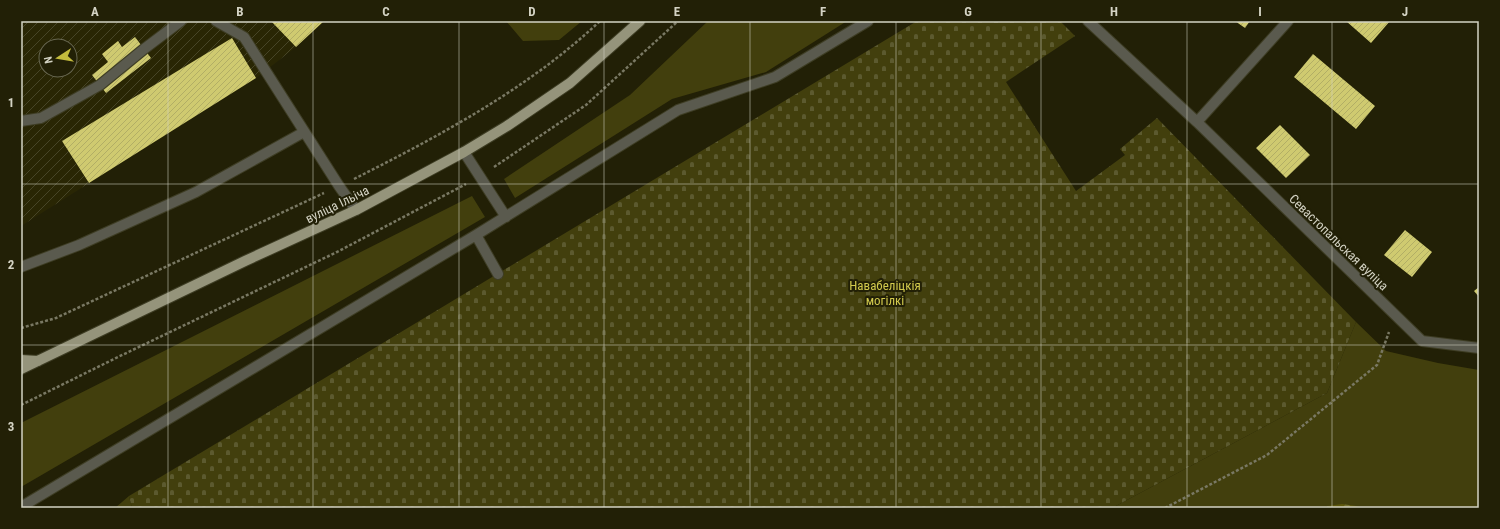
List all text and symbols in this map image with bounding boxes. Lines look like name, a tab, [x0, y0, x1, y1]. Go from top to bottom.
text: A	[91, 4, 99, 19]
text: B	[236, 4, 244, 19]
text: C	[382, 4, 390, 19]
text: D	[528, 4, 536, 19]
text: E	[674, 4, 681, 19]
text: F	[820, 4, 826, 19]
text: G	[964, 4, 972, 19]
text: H	[1110, 4, 1118, 19]
text: I	[1258, 4, 1262, 19]
text: J	[1402, 4, 1408, 19]
north arrow	[38, 38, 78, 78]
text: N	[42, 55, 56, 65]
text: 1	[8, 95, 14, 110]
street label: вуліца Ільіча	[303, 183, 371, 226]
street label: Севастопальская вуліца	[1286, 191, 1391, 294]
text: 2	[8, 257, 15, 272]
park label: Навабеліцкія могілкі	[849, 278, 921, 308]
text: 3	[8, 419, 14, 434]

